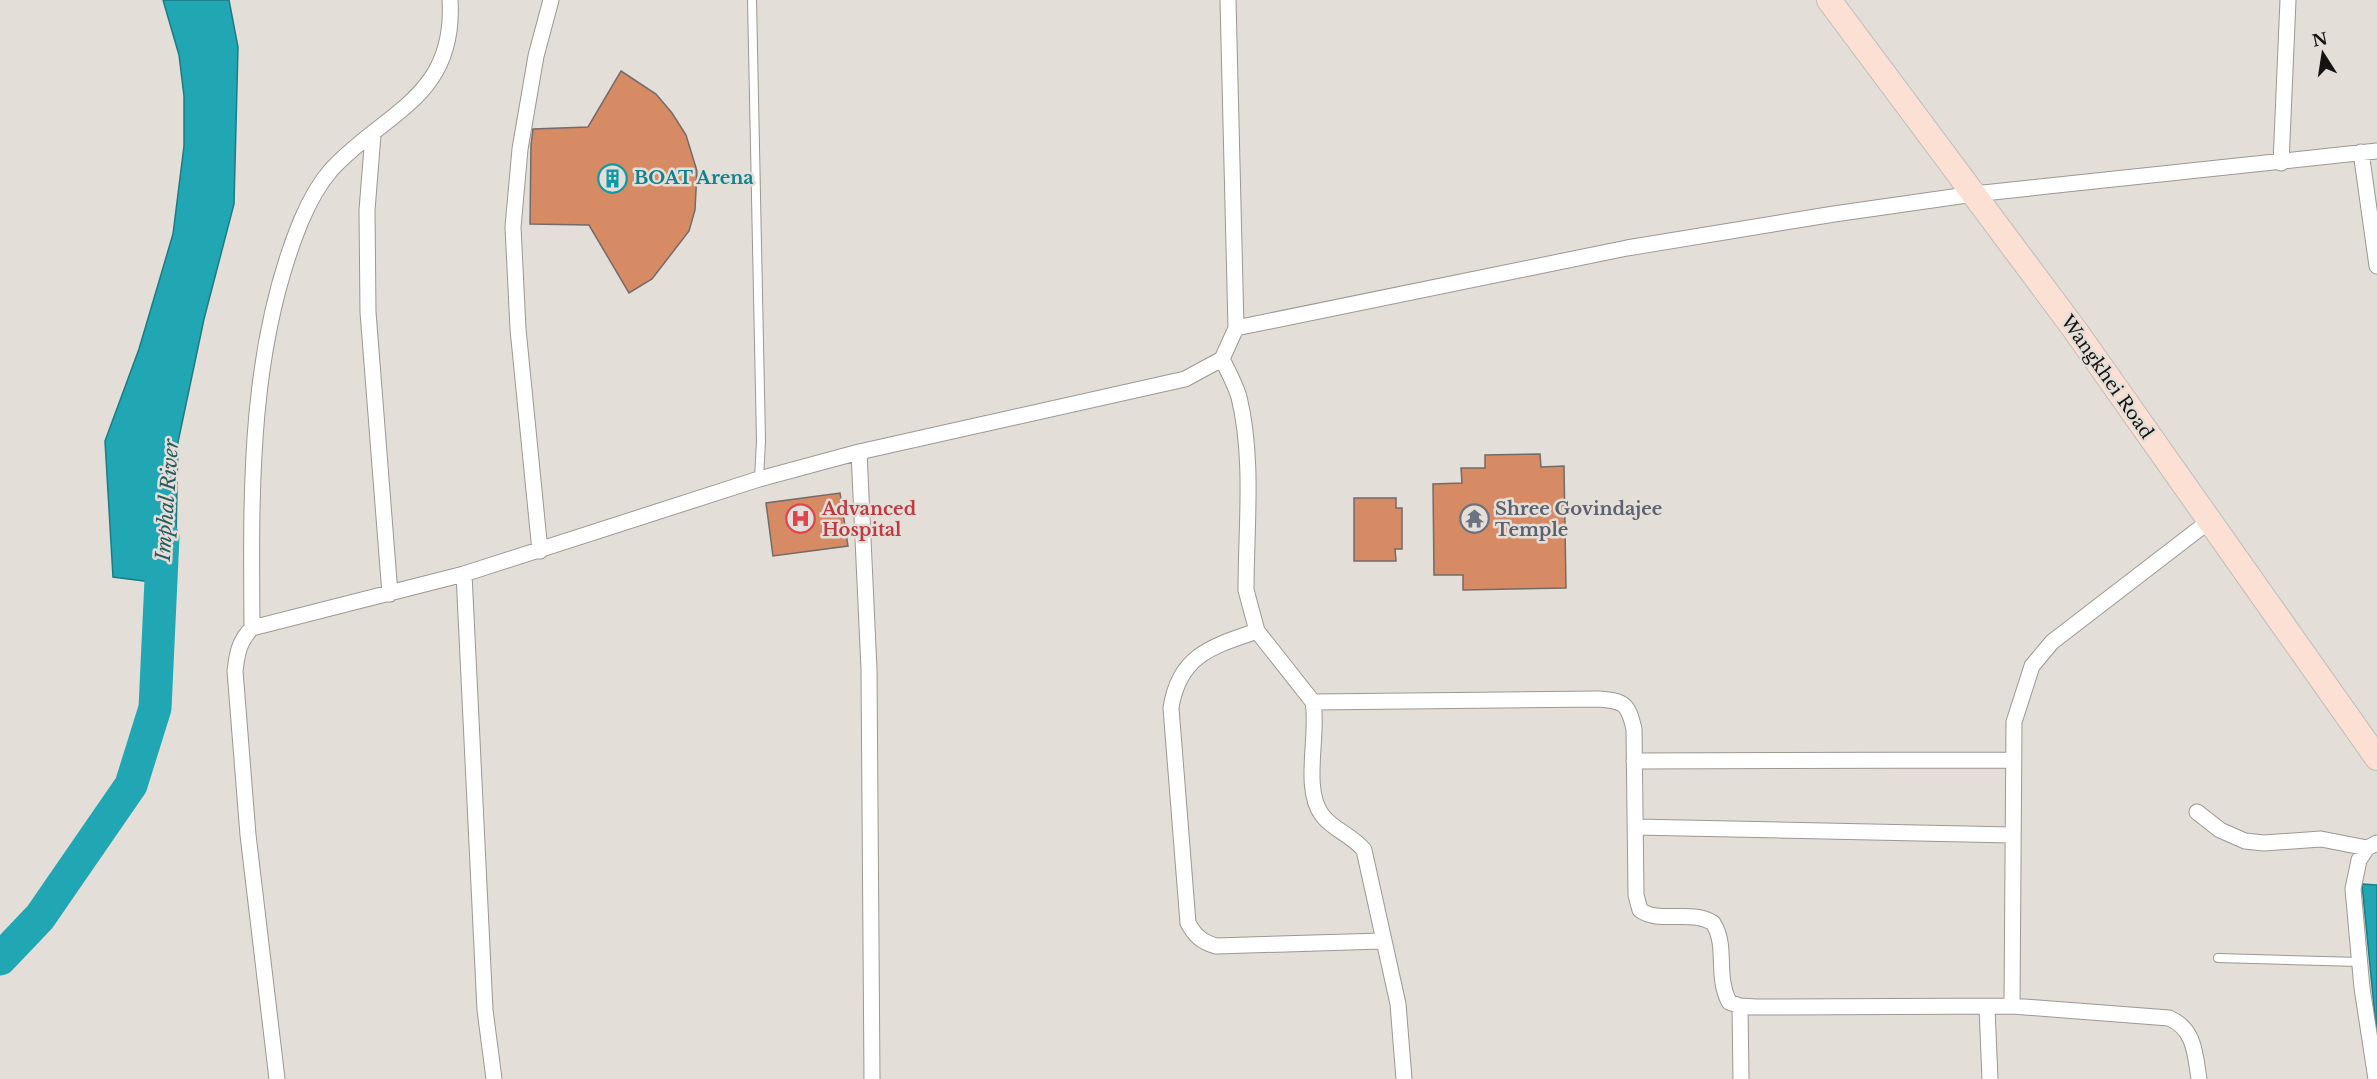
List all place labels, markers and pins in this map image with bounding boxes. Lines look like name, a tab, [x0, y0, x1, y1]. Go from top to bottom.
building icon: BOAT Arena	[597, 162, 629, 194]
place label: BOAT Arena	[634, 167, 754, 189]
place label: Advanced Hospital	[821, 498, 917, 541]
place label: Shree Govindajee Temple	[1495, 498, 1662, 541]
hospital icon: Advanced Hospital	[785, 503, 817, 535]
temple icon: Shree Govindajee Temple	[1458, 503, 1490, 535]

